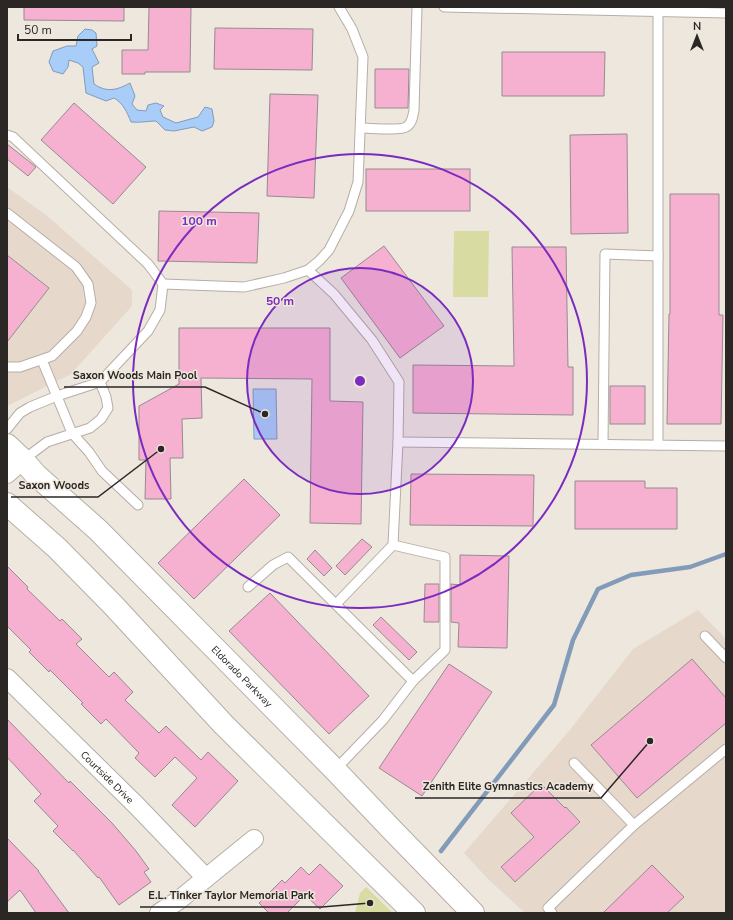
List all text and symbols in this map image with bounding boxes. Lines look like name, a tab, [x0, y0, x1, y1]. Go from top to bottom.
scale bar	[18, 16, 131, 42]
north arrow	[677, 16, 717, 56]
text: N	[693, 19, 701, 34]
text: 50 m	[24, 22, 52, 38]
text: 100 m	[181, 213, 217, 229]
text: 50 m	[266, 293, 294, 309]
callout: Saxon Woods Main Pool	[64, 364, 205, 387]
text: Saxon Woods Main Pool	[73, 368, 198, 383]
centre of rings	[353, 374, 367, 388]
callout: Saxon Woods	[11, 474, 98, 497]
text: Saxon Woods	[19, 478, 89, 493]
street label: Eldorado Parkway	[208, 643, 276, 711]
street label: Courtside Drive	[77, 748, 136, 807]
callout: Zenith Elite Gymnastics Academy	[415, 775, 601, 798]
text: Zenith Elite Gymnastics Academy	[423, 779, 593, 794]
callout: E.L. Tinker Taylor Memorial Park	[140, 884, 322, 907]
text: E.L. Tinker Taylor Memorial Park	[148, 888, 315, 903]

